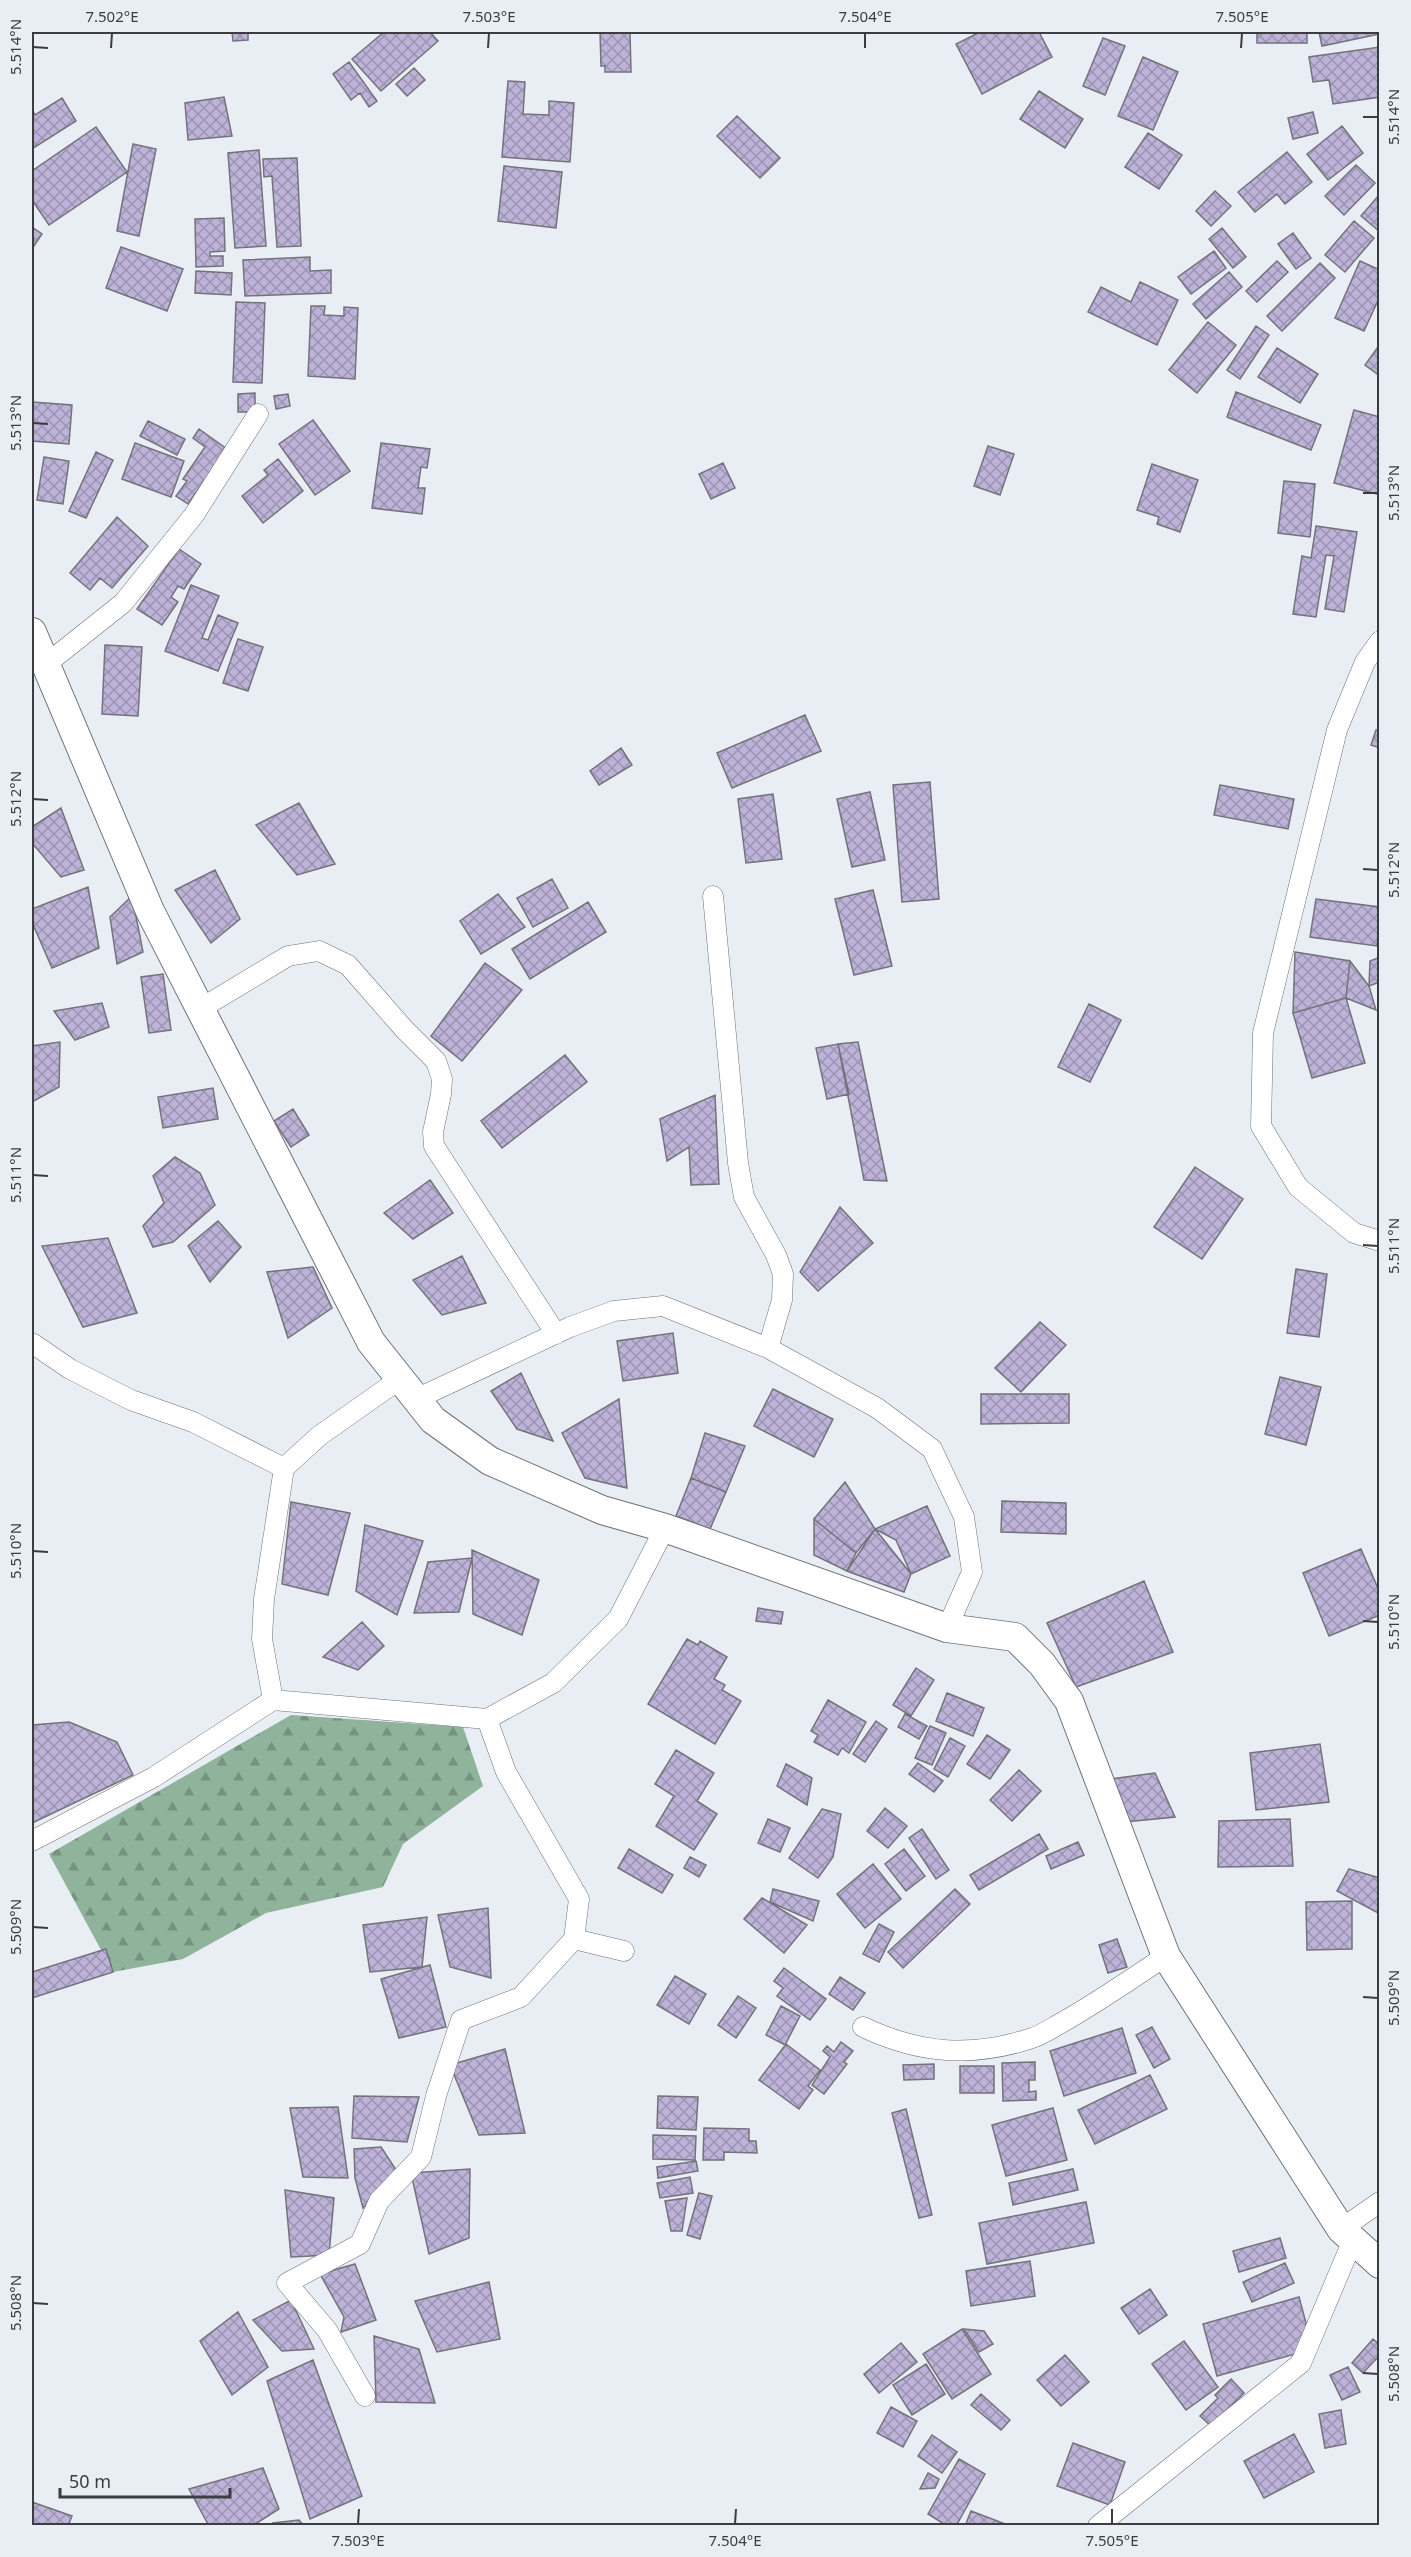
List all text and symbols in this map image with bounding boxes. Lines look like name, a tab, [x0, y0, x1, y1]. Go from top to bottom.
text: 7.502°E	[85, 6, 139, 26]
text: 7.503°E	[462, 6, 516, 26]
text: 7.504°E	[838, 6, 892, 26]
text: 7.505°E	[1215, 6, 1269, 26]
text: 5.514°N	[5, 19, 25, 75]
text: 5.514°N	[1383, 89, 1403, 145]
text: 5.513°N	[5, 395, 25, 451]
text: 5.513°N	[1383, 465, 1403, 521]
text: 5.512°N	[5, 771, 25, 827]
text: 5.512°N	[1383, 842, 1403, 898]
text: 5.511°N	[5, 1147, 25, 1203]
text: 5.511°N	[1383, 1218, 1403, 1274]
text: 5.510°N	[5, 1523, 25, 1579]
text: 5.510°N	[1383, 1594, 1403, 1650]
text: 5.509°N	[5, 1899, 25, 1955]
text: 5.509°N	[1383, 1970, 1403, 2026]
text: 5.508°N	[5, 2275, 25, 2331]
text: 5.508°N	[1383, 2346, 1403, 2402]
scale bar	[60, 2461, 230, 2499]
text: 50 m	[69, 2469, 111, 2493]
text: 7.503°E	[331, 2530, 385, 2550]
text: 7.504°E	[708, 2530, 762, 2550]
text: 7.505°E	[1085, 2530, 1139, 2550]

